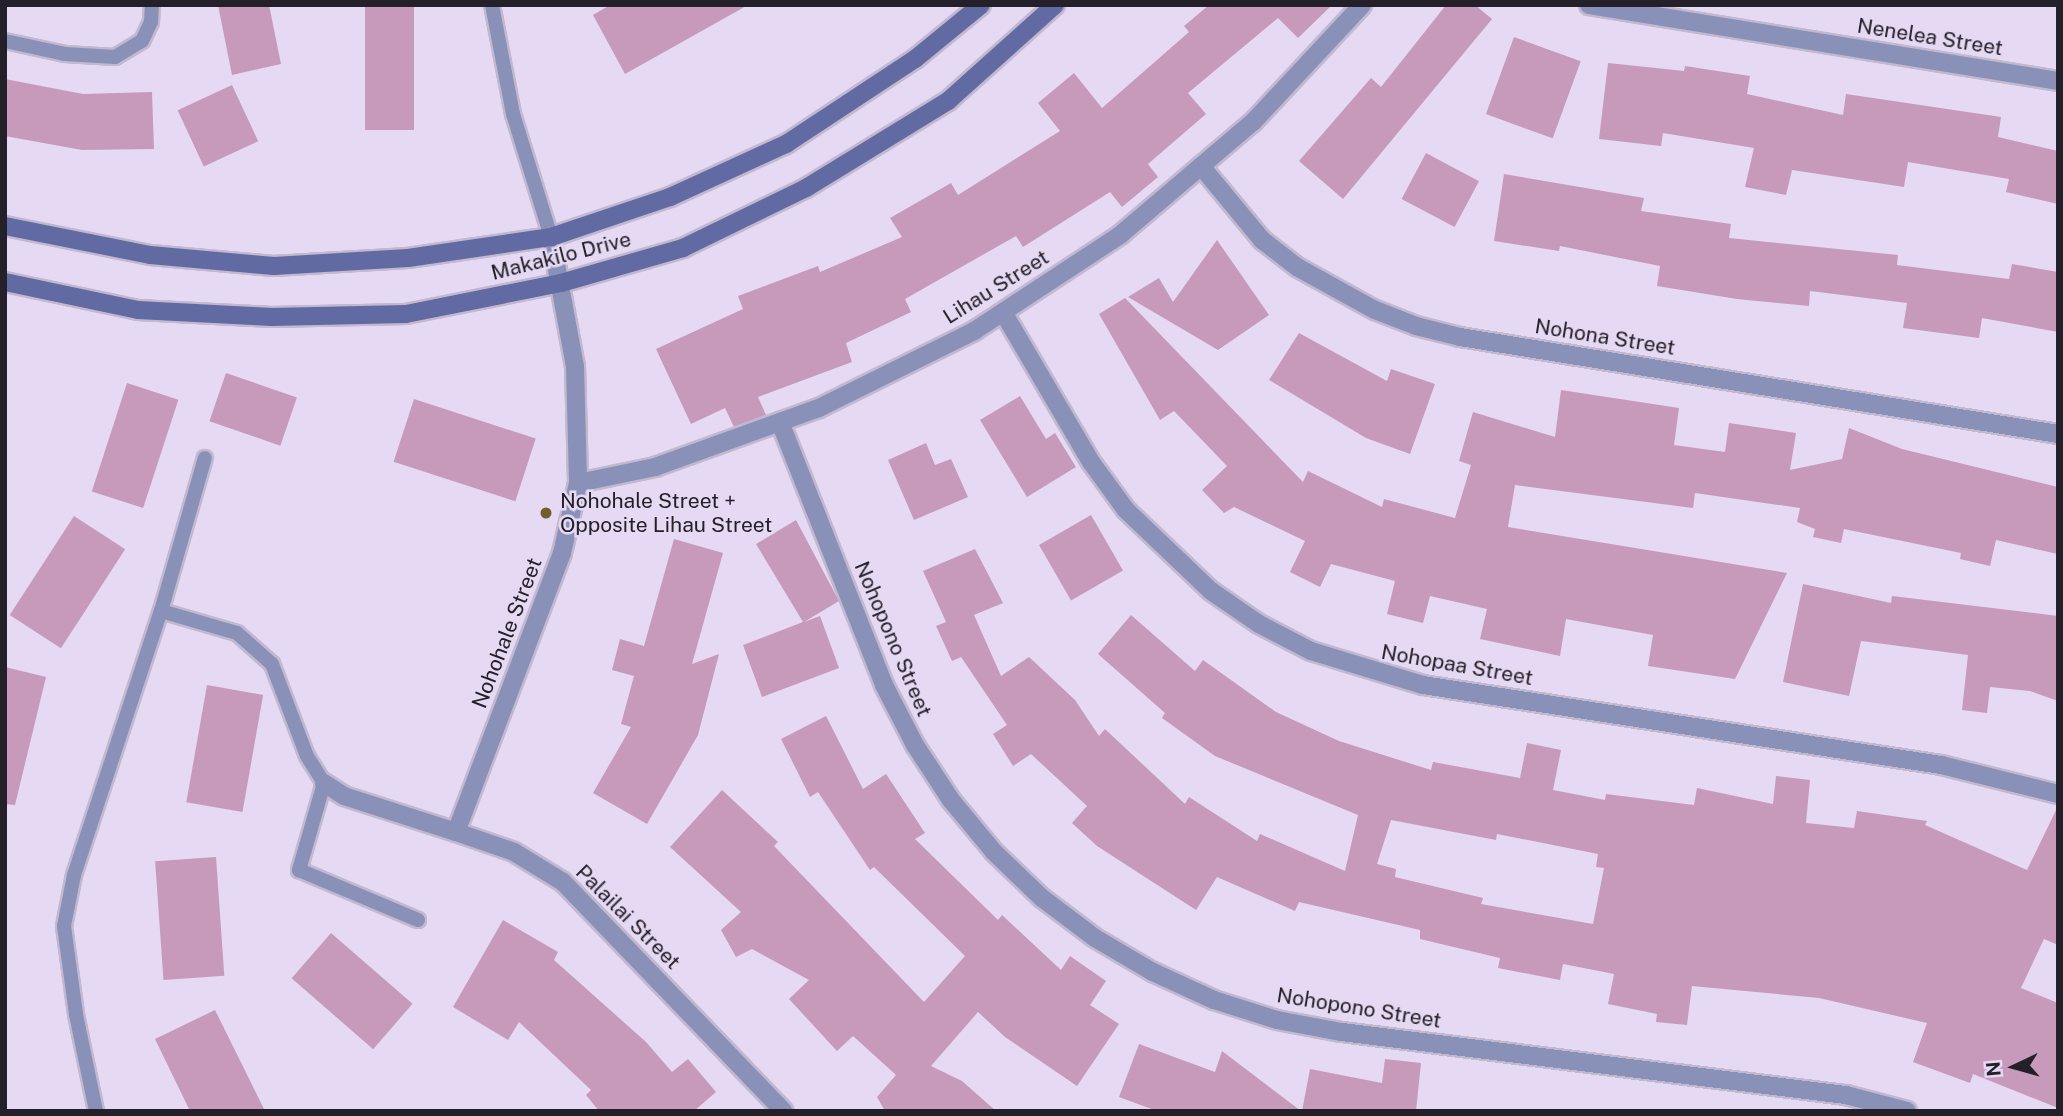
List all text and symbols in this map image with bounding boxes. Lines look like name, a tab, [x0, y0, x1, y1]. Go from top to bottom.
street label: Nenelea Street	[1855, 13, 2005, 61]
street label: Makakilo Drive	[488, 226, 634, 286]
street label: Lihau Street	[939, 245, 1053, 329]
street label: Nohona Street	[1533, 313, 1677, 361]
place label: Nohohale Street + Opposite Lihau Street	[560, 488, 773, 538]
marker: Nohohale Street + Opposite Lihau Street	[538, 505, 554, 521]
street label: Nohohale Street	[467, 554, 547, 712]
street label: Nohopono Street	[849, 558, 937, 720]
street label: Nohopaa Street	[1379, 639, 1535, 691]
street label: Palailai Street	[570, 859, 686, 975]
street label: Nohopono Street	[1275, 983, 1443, 1033]
north arrow	[1979, 1032, 2049, 1102]
text: N	[1981, 1060, 2005, 1077]

